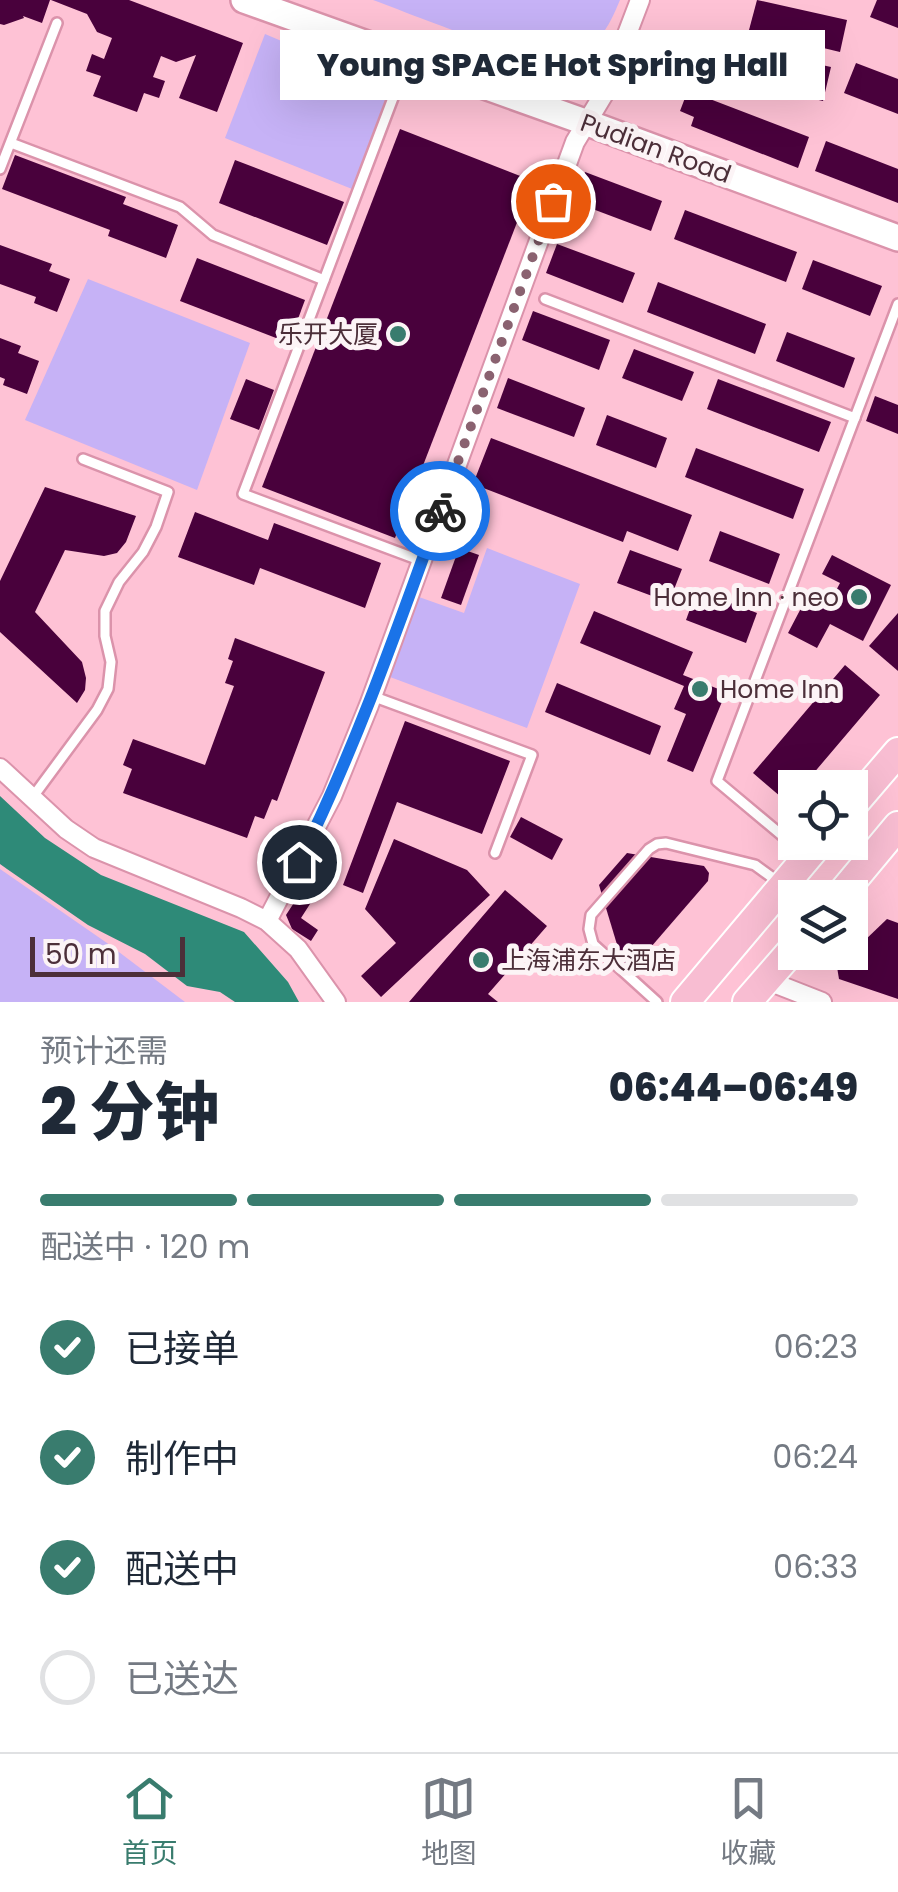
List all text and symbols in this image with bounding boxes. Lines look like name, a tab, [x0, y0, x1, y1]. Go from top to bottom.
callout: Young SPACE Hot Spring Hall	[280, 31, 826, 101]
text: Young SPACE Hot Spring Hall	[317, 42, 788, 87]
street label: Pudian Road	[576, 105, 736, 192]
pin	[511, 159, 596, 244]
icon: bag	[526, 174, 581, 229]
place label: 乐开大厦	[278, 317, 378, 352]
marker: 乐开大厦	[387, 323, 409, 345]
courier	[390, 461, 490, 561]
icon: bike	[413, 484, 468, 539]
place label: Home Inn · neo	[653, 580, 839, 615]
marker: Home Inn · neo	[848, 586, 870, 608]
place label: Home Inn	[720, 672, 839, 707]
marker: Home Inn	[689, 678, 711, 700]
map controls	[778, 770, 868, 970]
button: locate	[778, 770, 868, 860]
pin	[257, 820, 342, 905]
icon: home	[272, 835, 327, 890]
button: layers	[778, 880, 868, 970]
scale bar	[30, 932, 185, 976]
text: 50 m	[45, 935, 116, 974]
place label: 上海浦东大酒店	[501, 943, 676, 978]
marker: 上海浦东大酒店	[470, 949, 492, 971]
text: 预计还需	[40, 1028, 168, 1073]
text: 06:44–06:49	[609, 1061, 858, 1114]
text: 2 分钟	[40, 1067, 219, 1158]
text: 配送中 · 120 m	[40, 1224, 250, 1269]
icon: check	[40, 1320, 95, 1375]
text: 已接单	[125, 1322, 239, 1375]
text: 06:23	[774, 1324, 858, 1369]
icon: check	[40, 1430, 95, 1485]
text: 制作中	[125, 1432, 239, 1485]
text: 06:24	[772, 1434, 858, 1479]
icon: check	[40, 1540, 95, 1595]
text: 配送中	[125, 1542, 239, 1595]
text: 06:33	[773, 1544, 858, 1589]
text: 已送达	[125, 1652, 239, 1705]
tab: 首页	[122, 1771, 178, 1875]
tab: 地图	[421, 1771, 477, 1875]
tab: 收藏	[720, 1771, 776, 1875]

